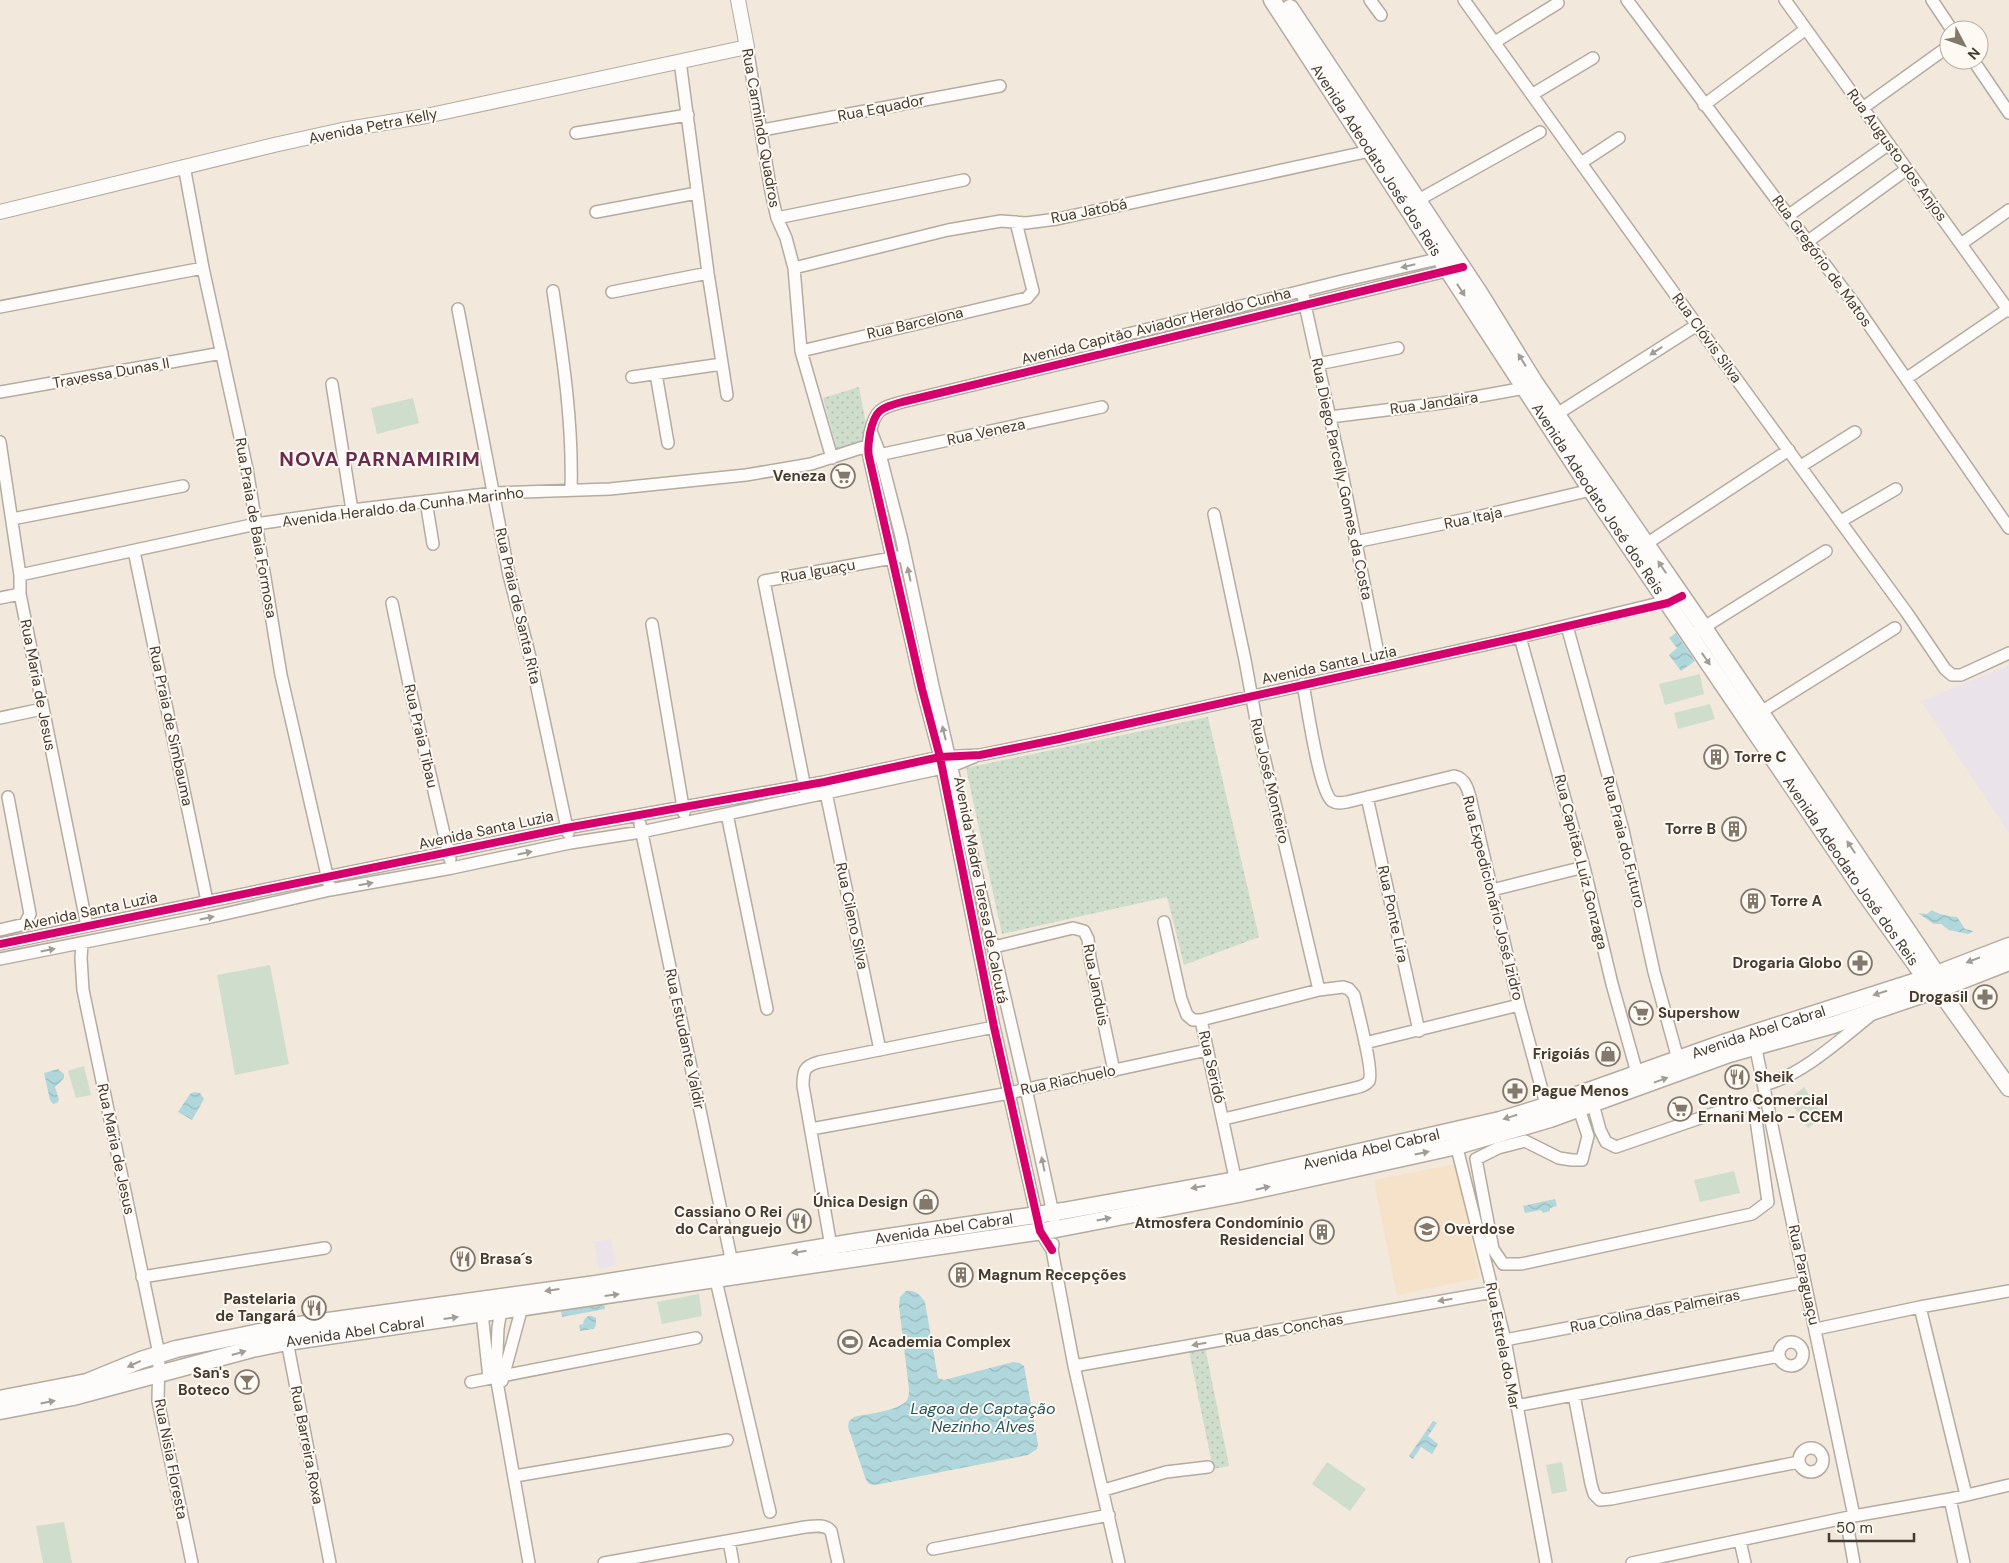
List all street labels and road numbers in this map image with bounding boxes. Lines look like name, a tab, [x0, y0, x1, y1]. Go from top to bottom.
street label: Rua Carmindo Quadros	[737, 47, 785, 209]
street label: Avenida Adeodato José dos Reis	[1306, 60, 1446, 260]
street label: Rua Augusto dos Anjos	[1842, 85, 1952, 225]
street label: Rua Equador	[836, 90, 927, 126]
street label: Avenida Petra Kelly	[307, 104, 440, 148]
street label: Rua Gregório de Matos	[1767, 191, 1877, 331]
street label: Rua Jatobá	[1049, 194, 1129, 228]
street label: Avenida Capitão Aviador Heraldo Cunha	[1019, 283, 1293, 369]
street label: Rua Clóvis Silva	[1668, 289, 1746, 387]
street label: Rua Barcelona	[865, 302, 965, 344]
street label: Travessa Dunas II	[51, 353, 171, 393]
street label: Rua Diego Parcelly Gomes da Costa	[1307, 356, 1377, 602]
street label: Rua Jandaira	[1389, 387, 1479, 419]
street label: Avenida Adeodato José dos Reis	[1527, 399, 1669, 598]
street label: Rua Veneza	[945, 414, 1027, 450]
street label: Rua Praia de Baia Formosa	[230, 436, 282, 620]
street label: Avenida Heraldo da Cunha Marinho	[281, 482, 525, 532]
street label: Rua Itaja	[1442, 502, 1504, 534]
street label: Rua Praia de Santa Rita	[490, 526, 546, 686]
street label: Rua Iguaçu	[779, 555, 857, 587]
street label: Rua Maria de Jesus	[15, 618, 61, 752]
street label: Avenida Santa Luzia	[1260, 641, 1398, 689]
street label: Rua Praia de Simbauma	[144, 644, 198, 808]
street label: Rua Praia Tibau	[399, 682, 443, 790]
street label: Rua José Monteiro	[1246, 716, 1294, 846]
street label: Rua Capitão Luiz Gonzaga	[1550, 772, 1612, 952]
street label: Avenida Adeodato José dos Reis	[1778, 773, 1923, 970]
street label: Rua Praia do Futuro	[1598, 774, 1650, 910]
street label: Avenida Madre Teresa de Calcutá	[949, 775, 1013, 1005]
street label: Rua Expedicionário José Izidro	[1458, 794, 1528, 1003]
street label: Avenida Santa Luzia	[417, 806, 555, 854]
street label: Rua Cileno Silva	[831, 861, 873, 971]
street label: Rua Ponte Lira	[1373, 864, 1413, 964]
street label: Avenida Santa Luzia	[21, 887, 159, 935]
street label: Rua Janduis	[1078, 942, 1114, 1028]
street label: Rua Estudante Valdir	[660, 967, 710, 1112]
street label: Avenida Abel Cabral	[1689, 1001, 1828, 1063]
street label: Rua Seridó	[1194, 1029, 1230, 1106]
street label: Rua Riachuelo	[1019, 1060, 1118, 1100]
street label: Rua Maria de Jesus	[92, 1082, 140, 1216]
street label: Avenida Abel Cabral	[1301, 1124, 1442, 1174]
street label: Avenida Abel Cabral	[873, 1209, 1014, 1249]
street label: Rua Paraguaçu	[1784, 1223, 1824, 1327]
street label: Rua Estrela do Mar	[1481, 1281, 1525, 1412]
street label: Rua Colina das Palmeiras	[1568, 1285, 1742, 1337]
street label: Rua das Conchas	[1223, 1309, 1345, 1349]
street label: Avenida Abel Cabral	[284, 1312, 426, 1352]
street label: Rua Barreira Roxa	[286, 1384, 328, 1506]
street label: Rua Nisia Floresta	[150, 1397, 192, 1521]

